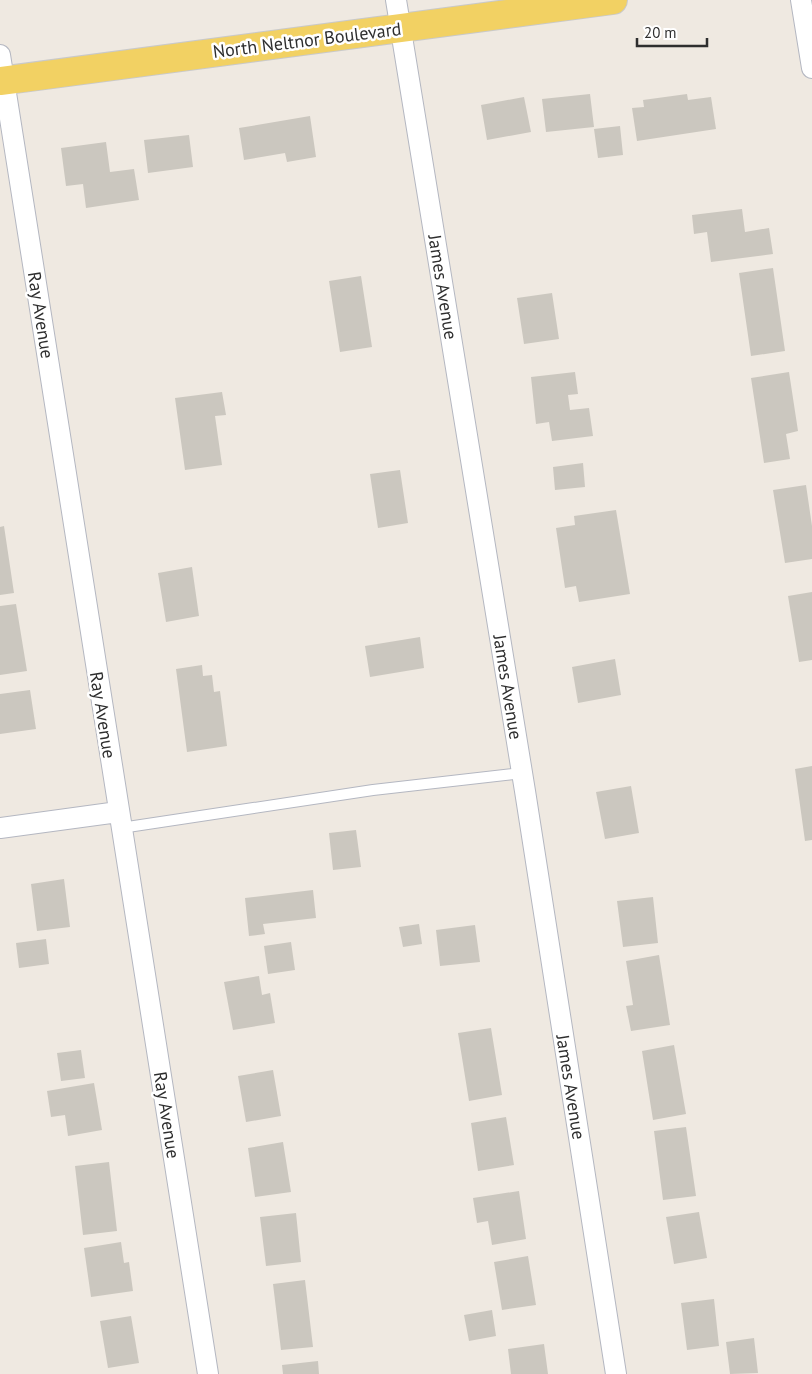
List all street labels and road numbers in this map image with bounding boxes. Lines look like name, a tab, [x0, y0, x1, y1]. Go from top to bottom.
street label: North Neltnor Boulevard	[212, 17, 402, 63]
street label: James Avenue	[423, 232, 463, 341]
street label: Ray Avenue	[23, 270, 59, 360]
street label: James Avenue	[488, 632, 528, 741]
street label: Ray Avenue	[85, 670, 121, 760]
street label: James Avenue	[551, 1032, 591, 1141]
street label: Ray Avenue	[149, 1070, 185, 1160]

